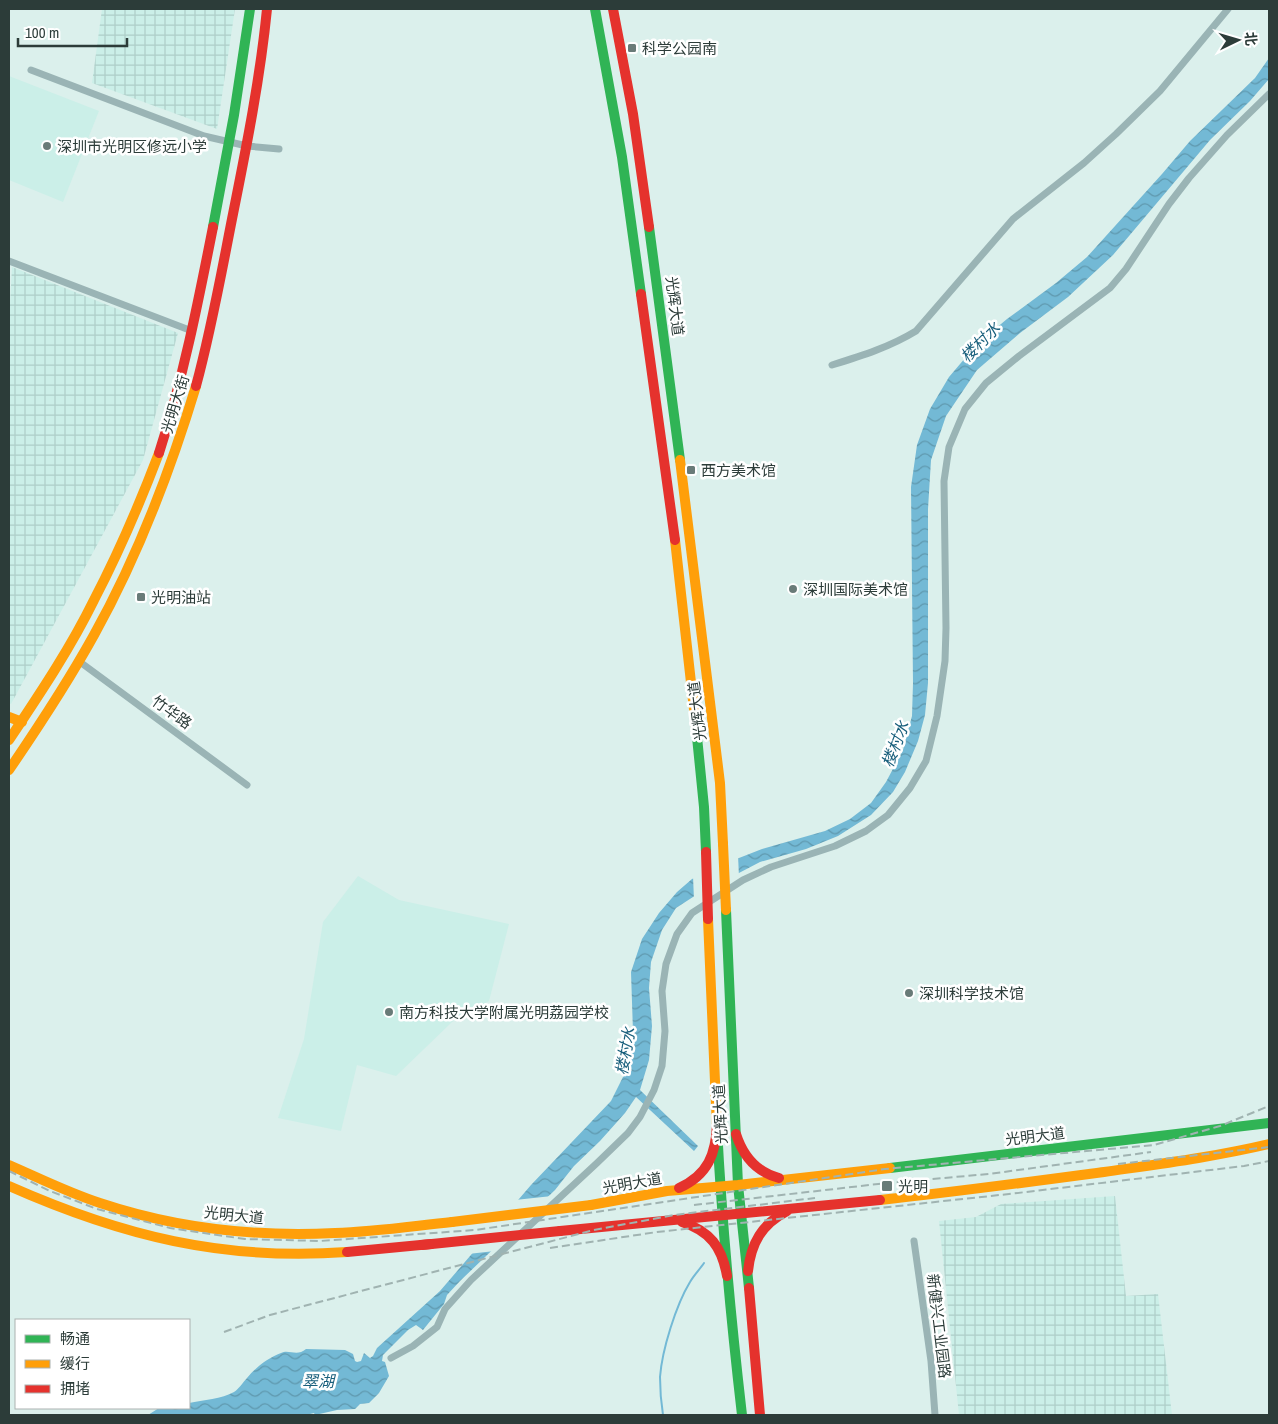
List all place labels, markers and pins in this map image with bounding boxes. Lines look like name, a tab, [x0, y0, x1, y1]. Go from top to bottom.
place label: 科学公园南	[642, 38, 717, 59]
marker: 科学公园南	[626, 42, 638, 54]
place label: 深圳市光明区修远小学	[57, 136, 207, 157]
marker: 深圳市光明区修远小学	[41, 140, 53, 152]
place label: 西方美术馆	[701, 460, 776, 481]
marker: 西方美术馆	[685, 464, 697, 476]
place label: 深圳国际美术馆	[803, 579, 908, 600]
marker: 深圳国际美术馆	[787, 583, 799, 595]
place label: 光明油站	[151, 587, 211, 608]
marker: 光明油站	[135, 591, 147, 603]
place label: 深圳科学技术馆	[919, 983, 1024, 1004]
marker: 深圳科学技术馆	[903, 987, 915, 999]
place label: 南方科技大学附属光明荔园学校	[399, 1002, 609, 1023]
marker: 南方科技大学附属光明荔园学校	[383, 1006, 395, 1018]
place label: 光明	[898, 1176, 928, 1197]
marker: 光明	[880, 1179, 894, 1193]

